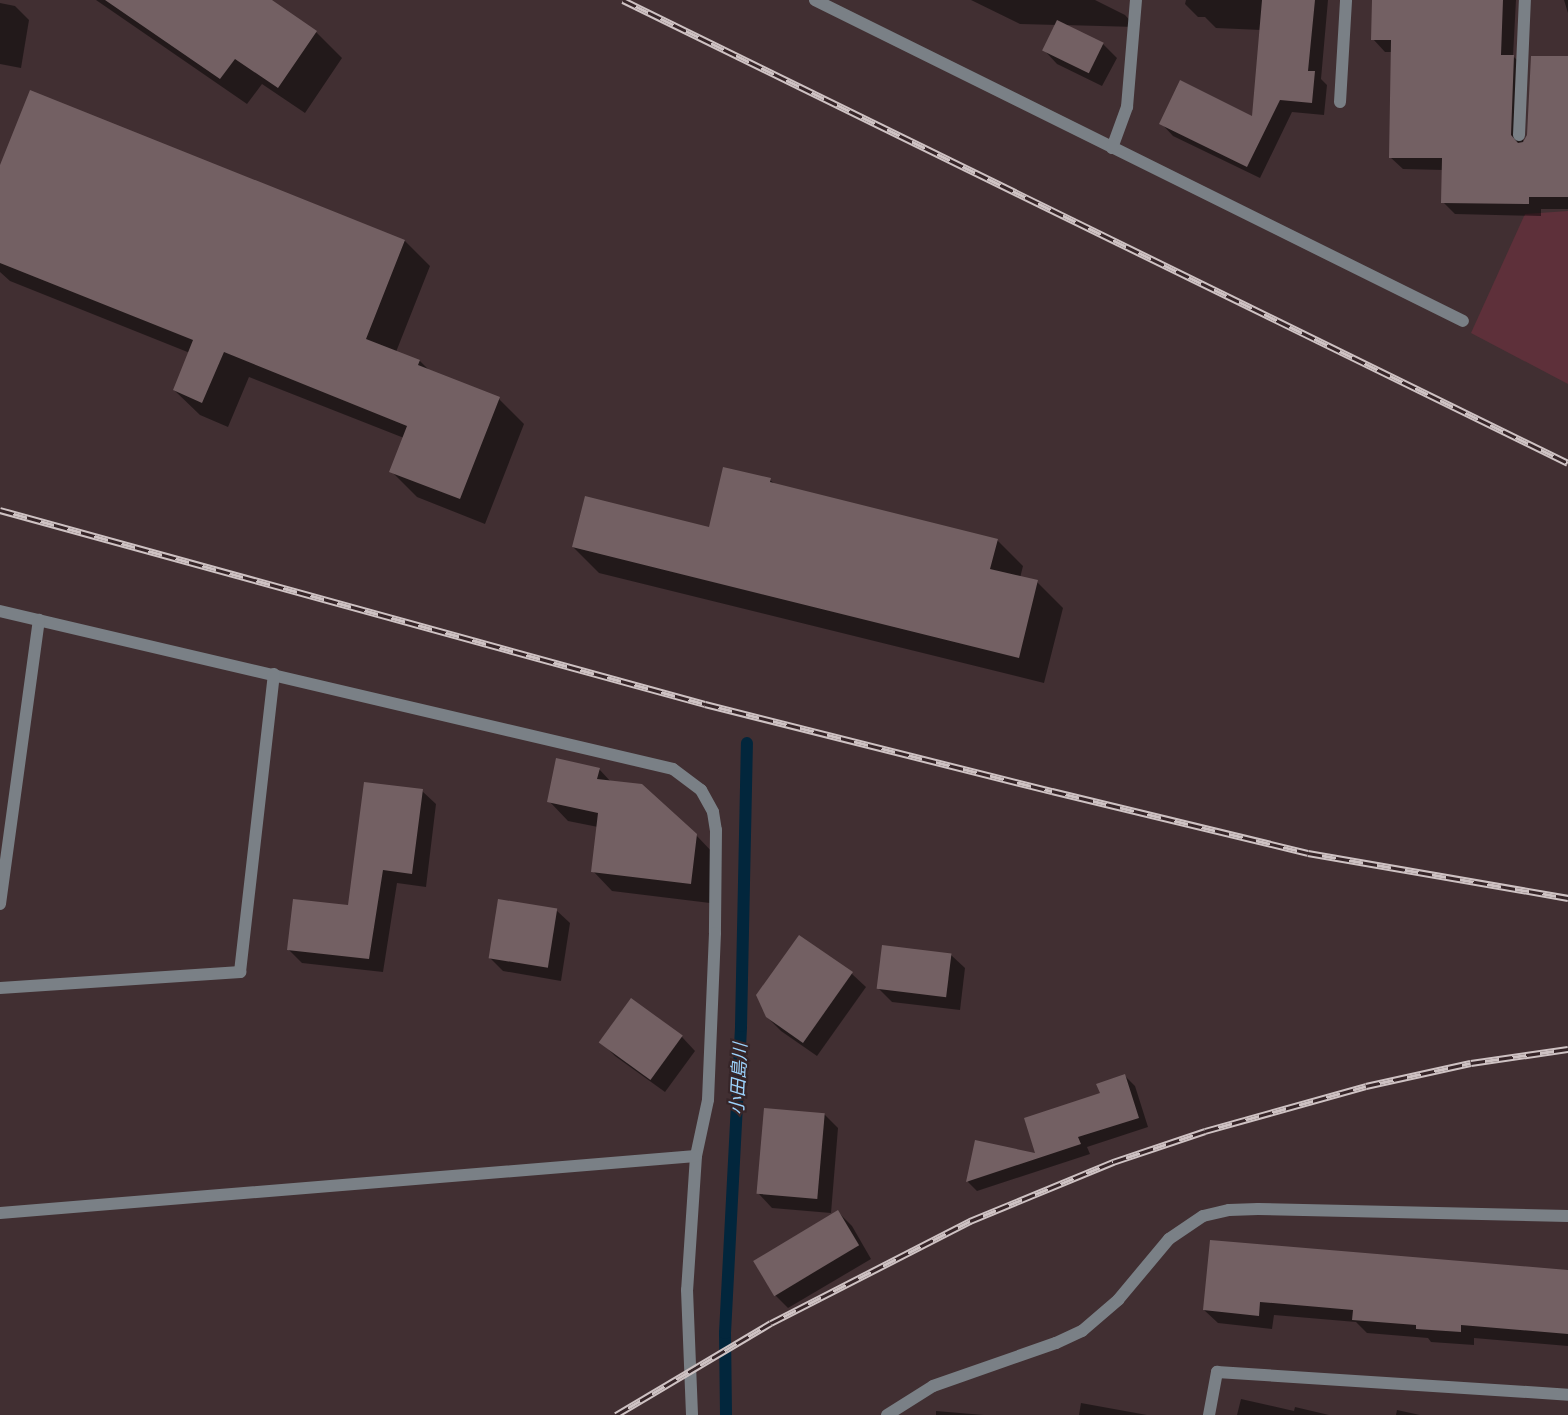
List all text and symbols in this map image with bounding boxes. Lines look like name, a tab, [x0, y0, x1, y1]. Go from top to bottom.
water label: 小田島川	[726, 1042, 752, 1116]

